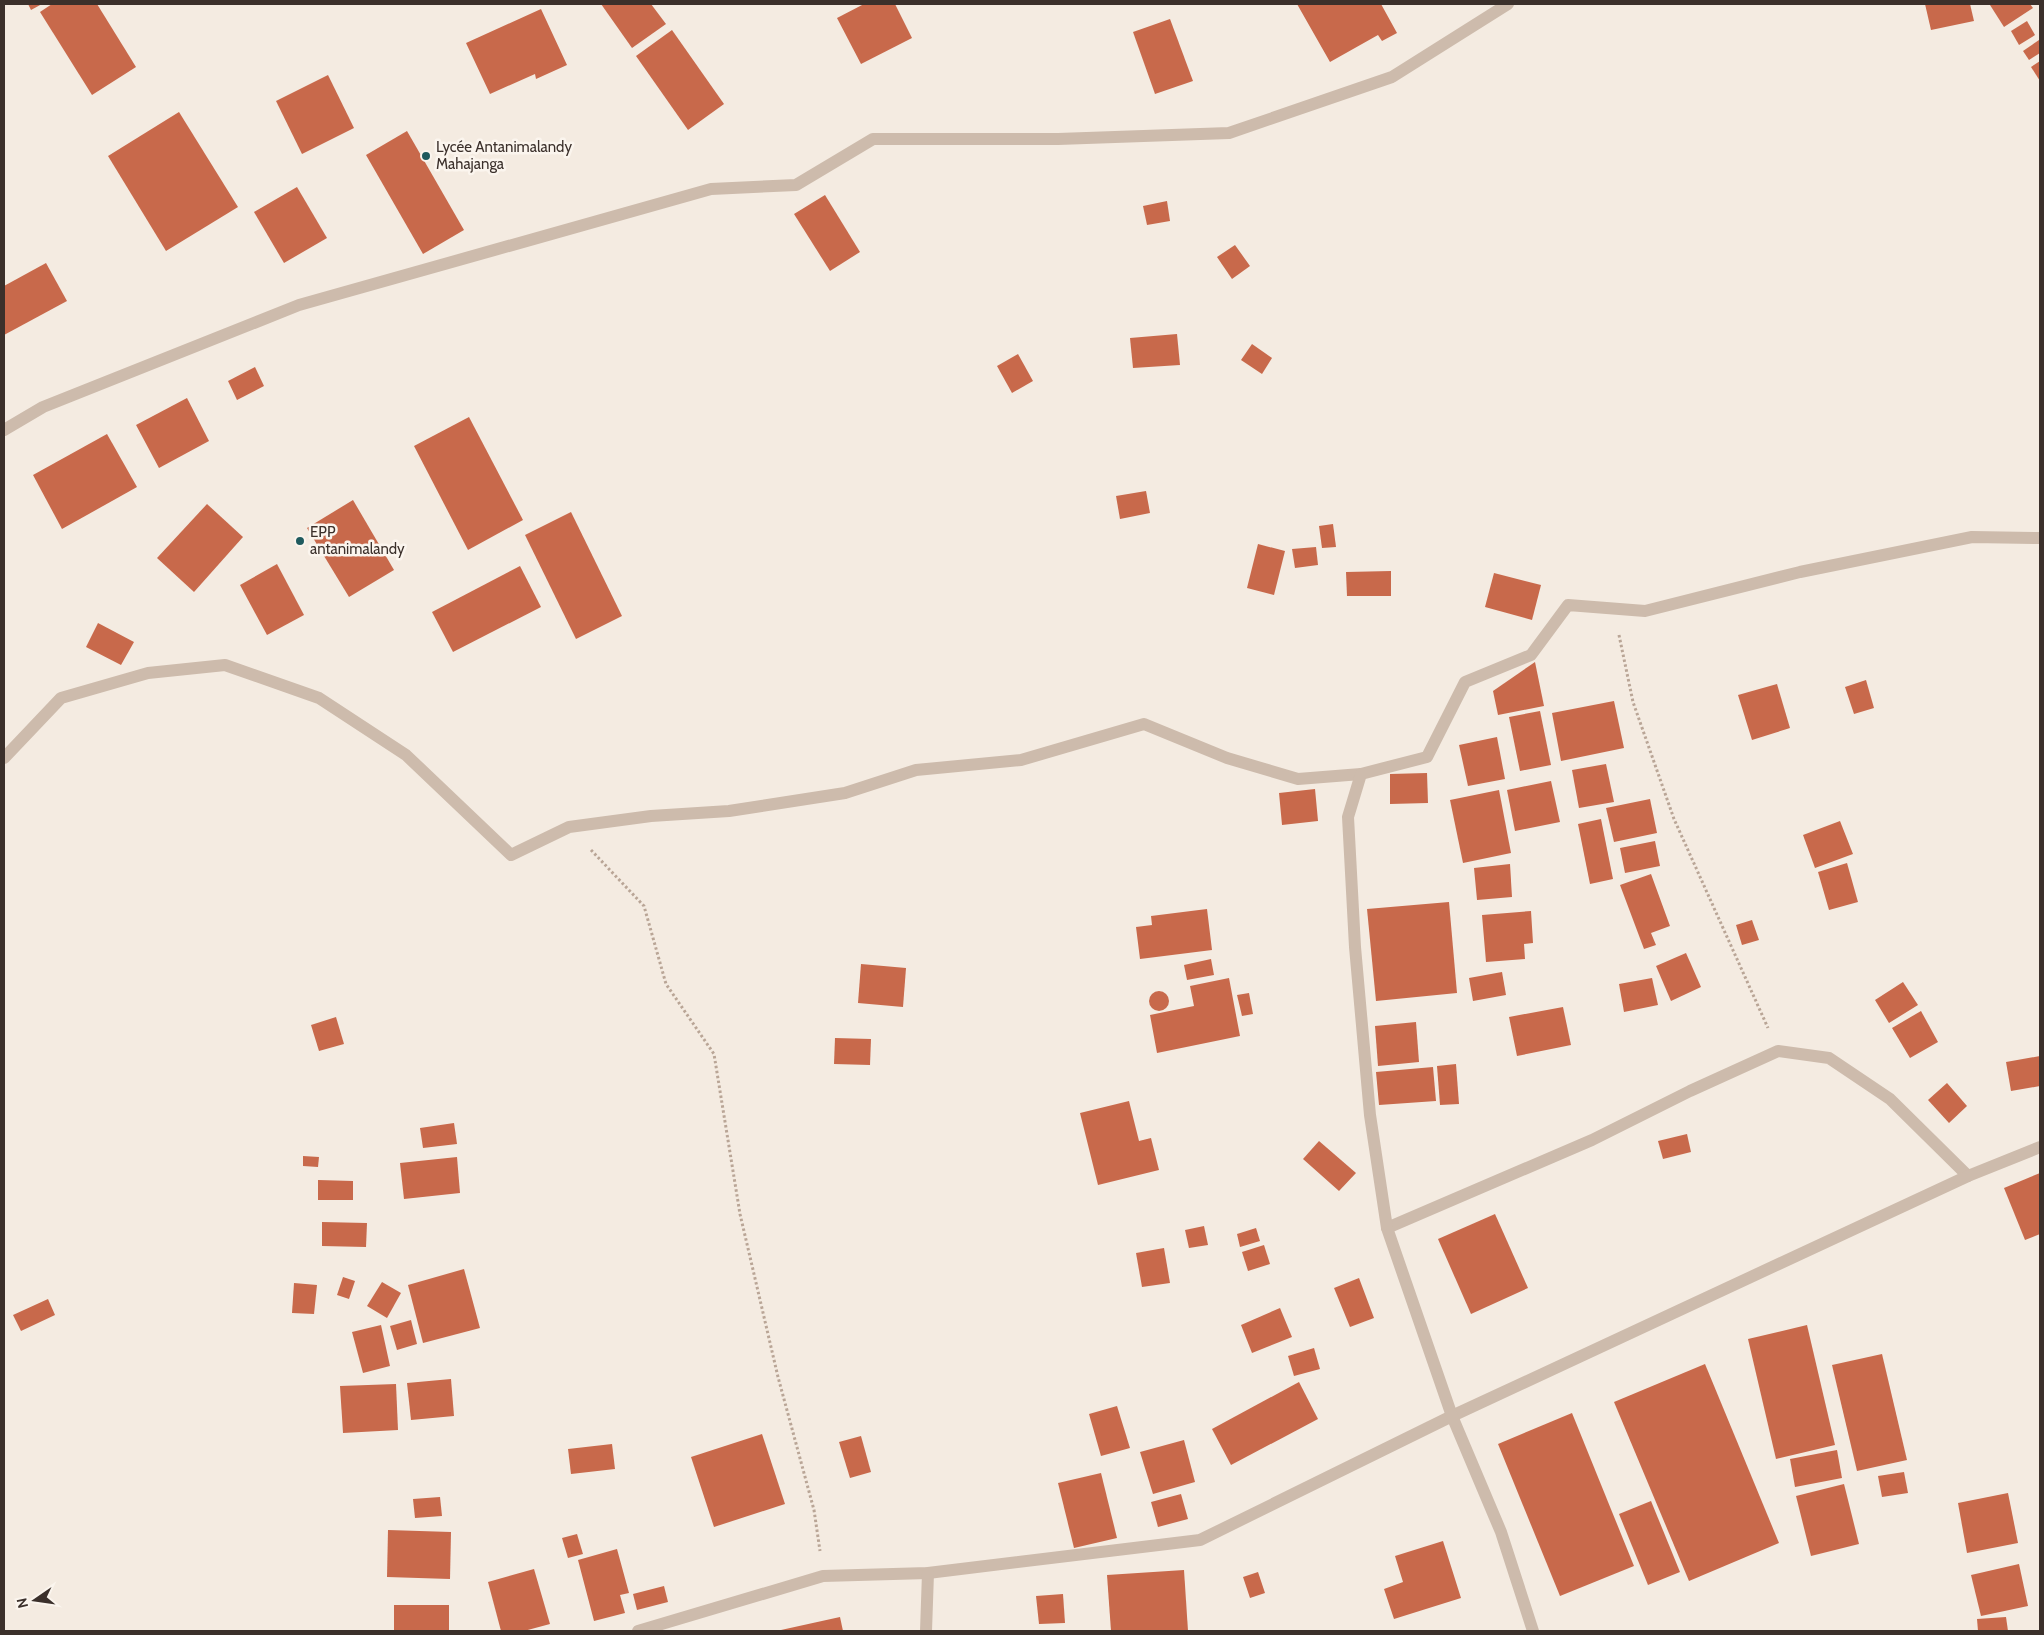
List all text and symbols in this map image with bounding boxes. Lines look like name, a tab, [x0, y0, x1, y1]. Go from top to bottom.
place label: Lycée Antanimalandy Mahajanga	[436, 138, 572, 173]
marker: Lycée Antanimalandy Mahajanga	[420, 150, 432, 162]
place label: EPP antanimalandy	[310, 523, 405, 558]
marker: EPP antanimalandy	[294, 535, 306, 547]
north arrow	[10, 1575, 60, 1625]
text: N	[12, 1596, 32, 1610]

